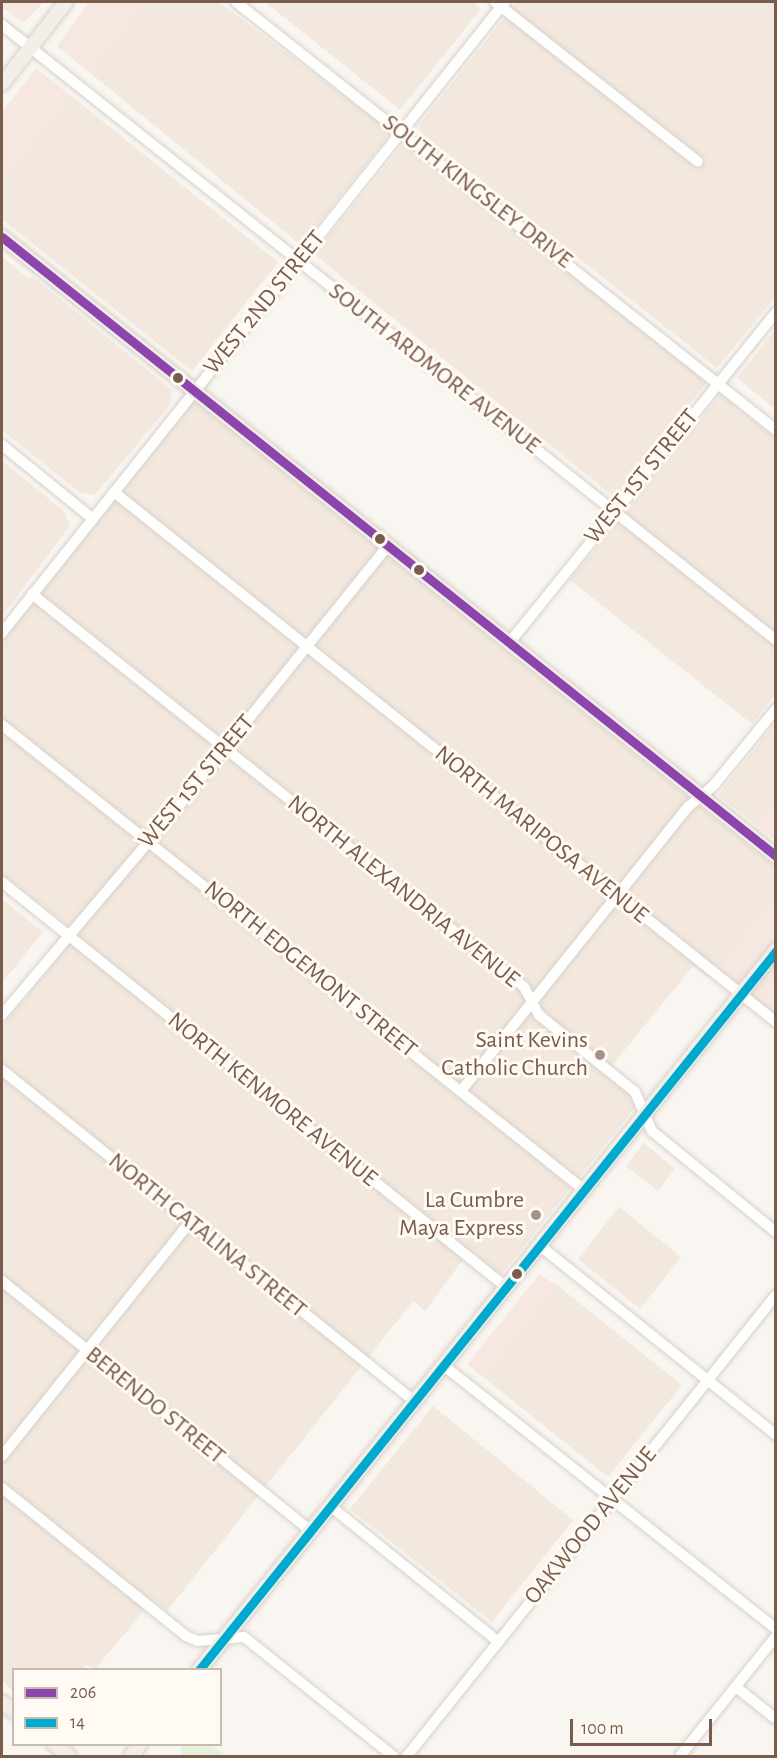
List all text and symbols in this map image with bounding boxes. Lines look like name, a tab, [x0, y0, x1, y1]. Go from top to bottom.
street label: SOUTH KINGSLEY DRIVE	[376, 109, 578, 275]
street label: WEST 2ND STREET	[198, 225, 332, 381]
street label: SOUTH ARDMORE AVENUE	[322, 277, 546, 461]
unlabelled marker	[172, 372, 184, 384]
street label: WEST 1ST STREET	[579, 404, 705, 550]
unlabelled marker	[374, 533, 386, 545]
unlabelled marker	[413, 564, 425, 576]
street label: WEST 1ST STREET	[133, 709, 261, 855]
street label: NORTH MARIPOSA AVENUE	[428, 740, 654, 930]
street label: NORTH ALEXANDRIA AVENUE	[281, 789, 525, 995]
street label: NORTH EDGEMONT STREET	[198, 875, 422, 1065]
street label: NORTH KENMORE AVENUE	[161, 1007, 383, 1193]
place label: Saint Kevins Catholic Church	[441, 1027, 588, 1083]
marker: Saint Kevins Catholic Church	[593, 1048, 607, 1062]
street label: NORTH CATALINA STREET	[102, 1147, 312, 1325]
place label: La Cumbre Maya Express	[399, 1187, 524, 1243]
marker: La Cumbre Maya Express	[529, 1208, 543, 1222]
unlabelled marker	[511, 1268, 523, 1280]
street label: BERENDO STREET	[79, 1341, 231, 1471]
street label: OAKWOOD AVENUE	[519, 1441, 663, 1611]
legend	[12, 1668, 222, 1746]
text: 206	[70, 1684, 96, 1702]
scale bar	[573, 1707, 716, 1745]
text: 14	[70, 1714, 85, 1732]
text: 100 m	[581, 1720, 624, 1738]

